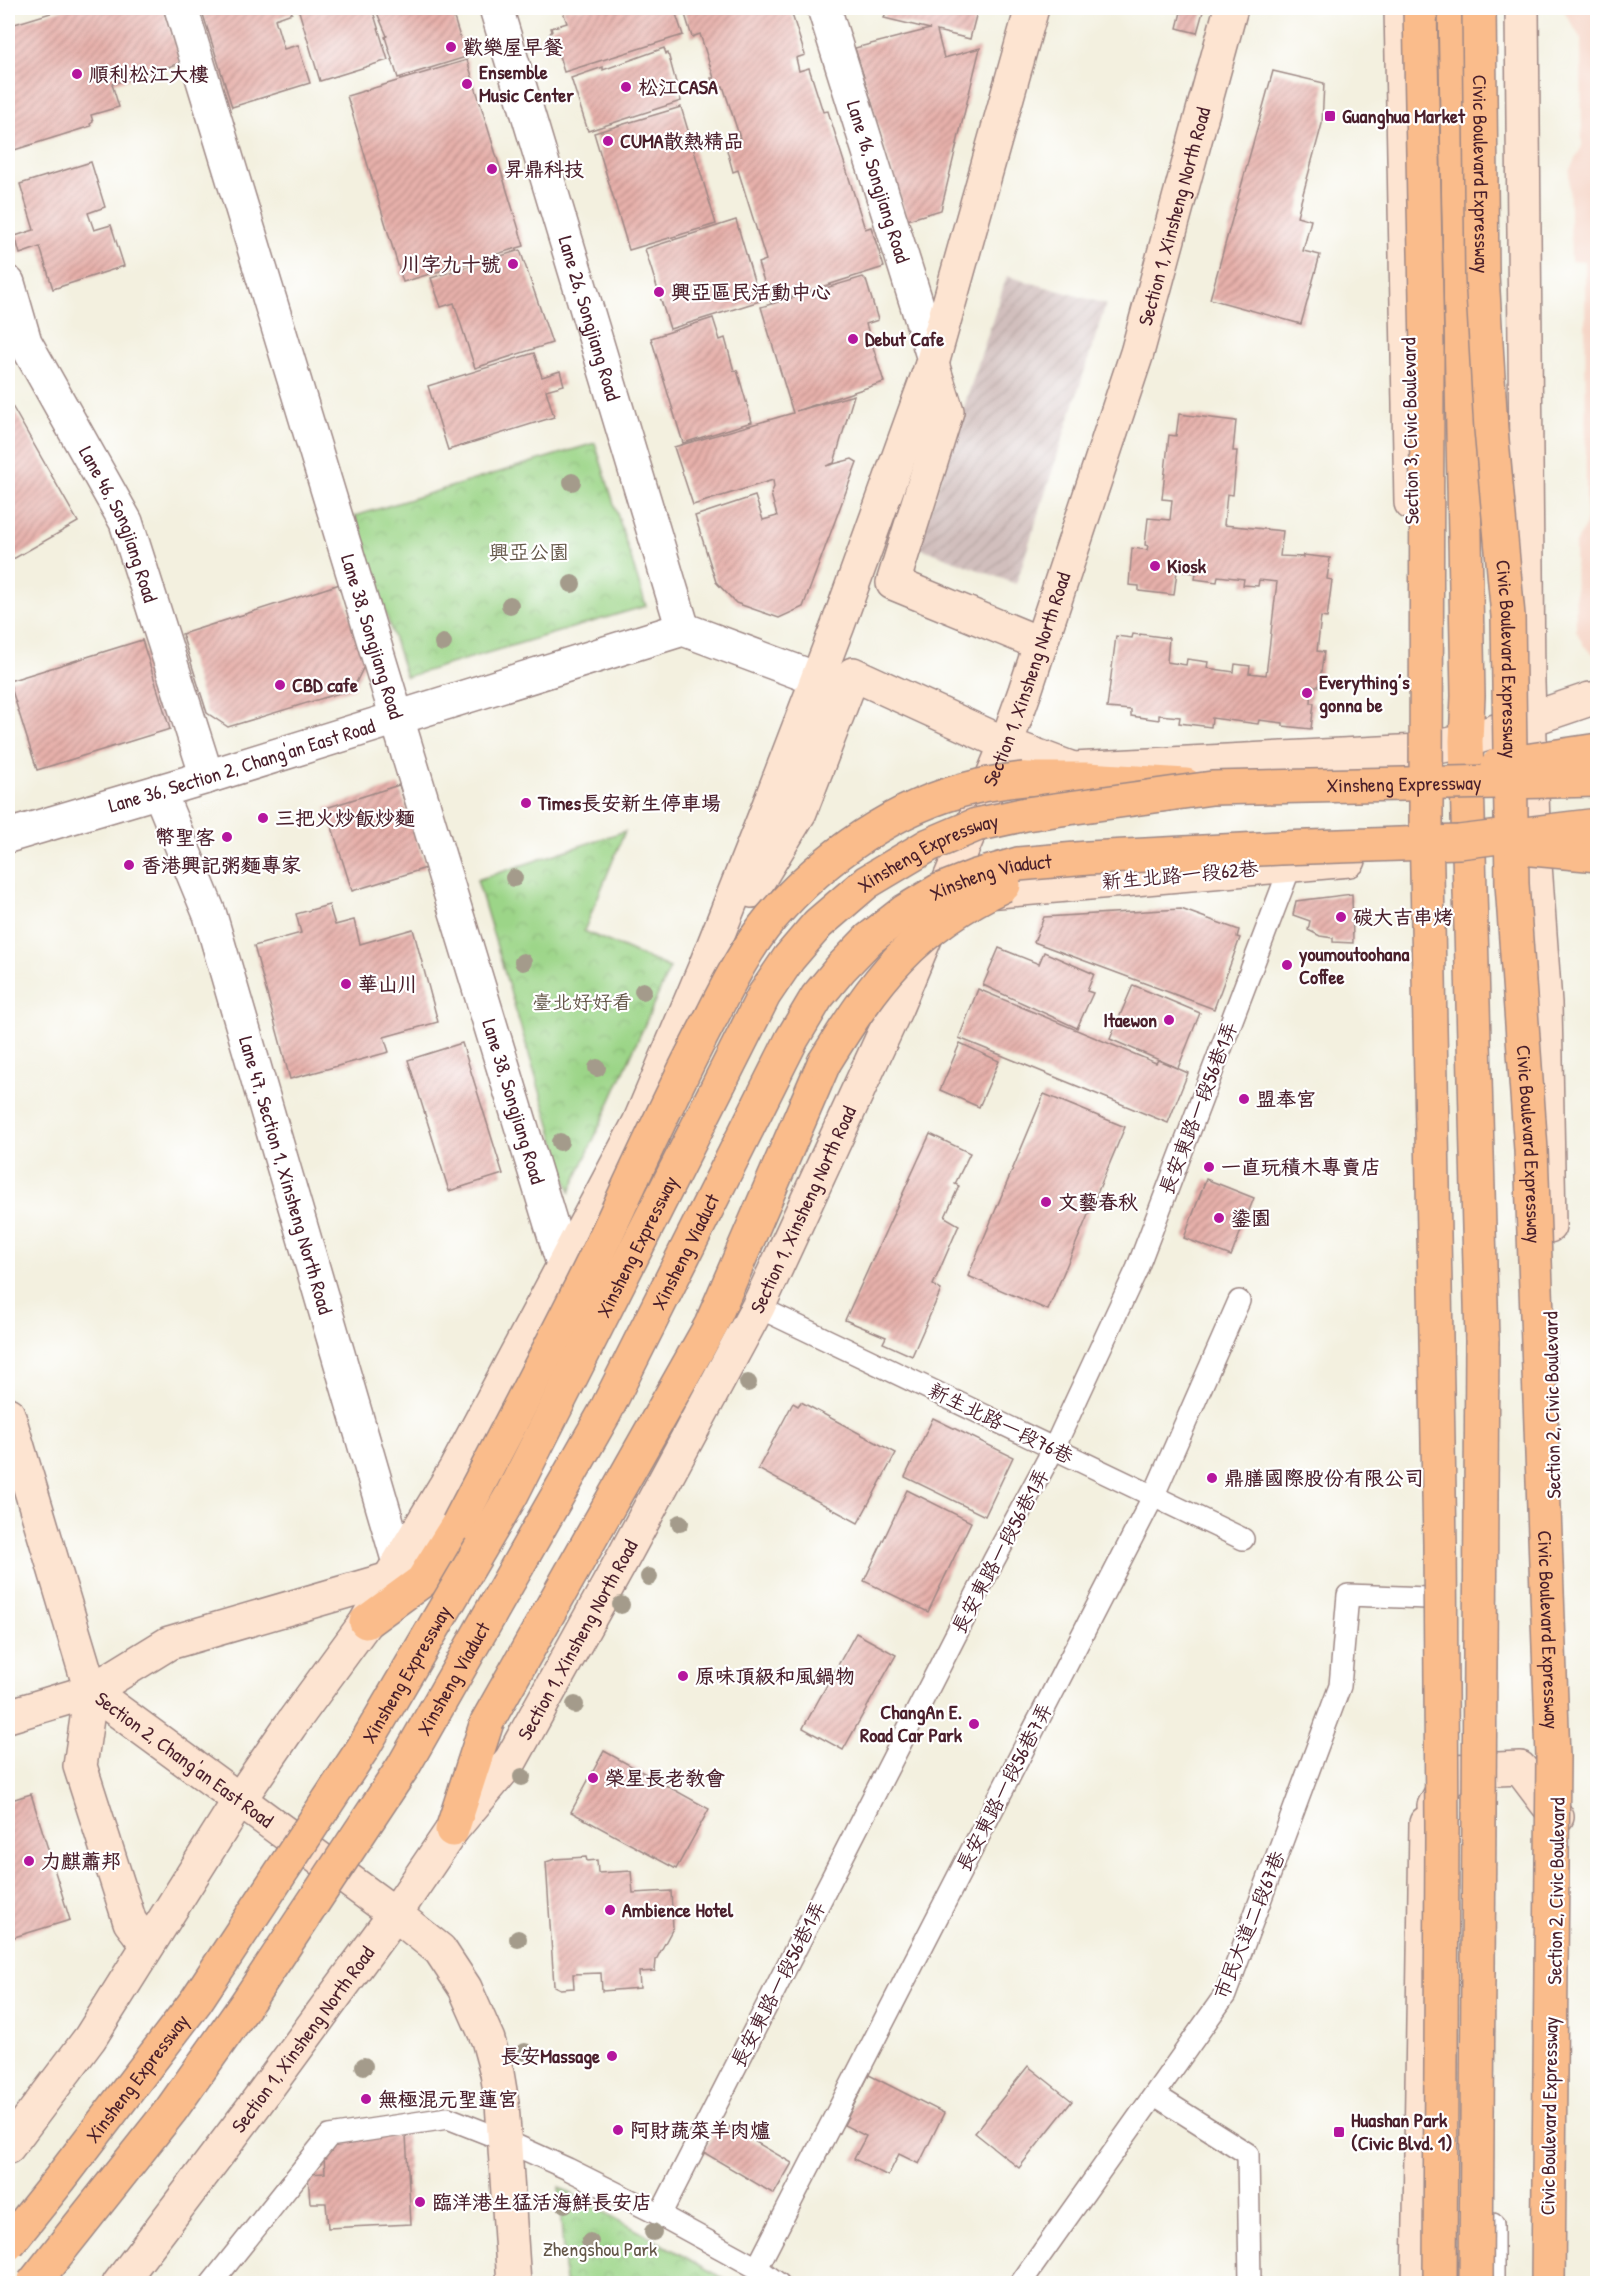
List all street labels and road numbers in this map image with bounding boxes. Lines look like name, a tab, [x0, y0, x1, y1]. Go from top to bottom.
street label: Civic Boulevard Expressway	[1467, 74, 1496, 274]
street label: Lane 16, Songjiang Road	[841, 97, 917, 266]
street label: Section 1, Xinsheng North Road	[1131, 104, 1216, 328]
street label: Lane 26, Songjiang Road	[552, 233, 627, 404]
street label: Section 3, Civic Boulevard	[1394, 337, 1425, 525]
street label: Lane 46, Songjiang Road	[73, 441, 165, 606]
street label: Lane 38, Songjiang Road	[335, 551, 411, 722]
street label: Civic Boulevard Expressway	[1490, 559, 1524, 759]
street label: Section 1, Xinsheng North Road	[976, 568, 1077, 790]
street label: Lane 36, Section 2, Chang'an East Road	[105, 712, 378, 819]
street label: Xinsheng Expressway	[1326, 768, 1482, 799]
street label: Xinsheng Expressway	[851, 806, 1001, 898]
street label: Xinsheng Viaduct	[924, 847, 1054, 906]
street label: 新生北路一段62巷	[1100, 854, 1260, 895]
street label: Lane 38, Songjiang Road	[476, 1016, 552, 1187]
street label: 長安東路一段56巷1弄	[1152, 1017, 1243, 1198]
street label: Lane 47, Section 1, Xinsheng North Road	[233, 1033, 340, 1317]
street label: Civic Boulevard Expressway	[1511, 1044, 1548, 1244]
street label: Section 1, Xinsheng North Road	[743, 1101, 862, 1318]
street label: Xinsheng Expressway	[589, 1171, 684, 1322]
street label: Xinsheng Viaduct	[645, 1188, 726, 1314]
street label: Section 2, Civic Boulevard	[1536, 1311, 1567, 1499]
street label: 新生北路一段76巷	[924, 1376, 1079, 1470]
street label: 長安東路一段56巷1弄	[945, 1463, 1055, 1638]
street label: Civic Boulevard Expressway	[1532, 1530, 1566, 1730]
street label: Section 1, Xinsheng North Road	[511, 1534, 644, 1745]
street label: Xinsheng Expressway	[355, 1600, 457, 1748]
street label: Xinsheng Viaduct	[410, 1616, 496, 1740]
street label: Section 2, Chang'an East Road	[90, 1685, 279, 1834]
street label: 長安東路一段56巷7弄	[949, 1698, 1058, 1876]
street label: Section 2, Civic Boulevard	[1540, 1797, 1571, 1985]
street label: 市民大道二段67巷	[1206, 1846, 1291, 2003]
street label: 長安東路一段56巷1弄	[724, 1896, 831, 2072]
street label: Section 1, Xinsheng North Road	[225, 1940, 380, 2138]
street label: Xinsheng Expressway	[79, 2008, 194, 2148]
street label: Civic Boulevard Expressway	[1533, 2016, 1564, 2216]

